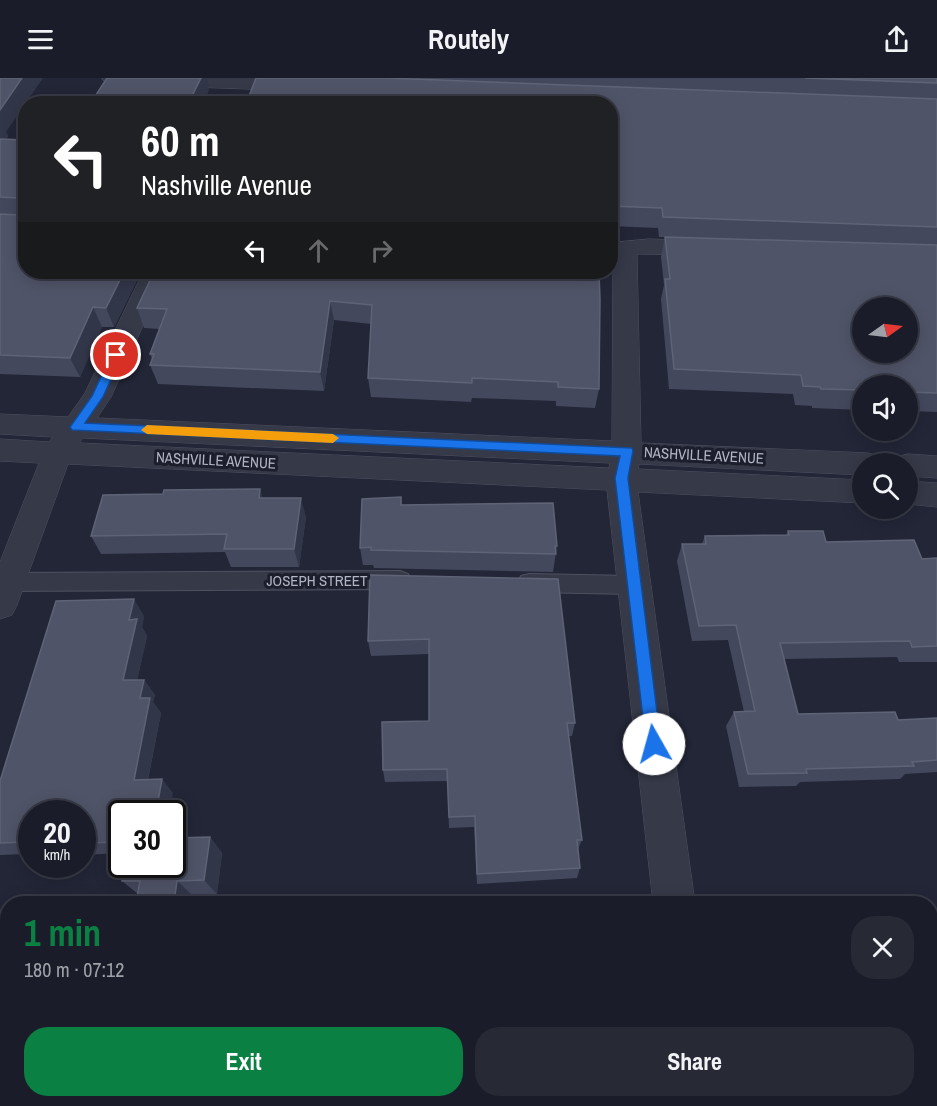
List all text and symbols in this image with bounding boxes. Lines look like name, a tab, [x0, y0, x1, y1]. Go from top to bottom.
text: Routely	[428, 21, 509, 57]
icon: menu	[24, 23, 57, 56]
icon: share	[880, 23, 913, 56]
text: 60 m	[141, 113, 220, 169]
icon: left	[42, 120, 120, 198]
text: Nashville Avenue	[141, 167, 312, 203]
icon: left	[239, 234, 272, 267]
icon: ahead	[302, 234, 335, 267]
icon: right	[365, 234, 398, 267]
north arrow	[852, 297, 918, 363]
map controls	[852, 297, 918, 519]
pin	[90, 329, 141, 380]
icon: arrive	[99, 338, 132, 371]
button: sound	[852, 375, 918, 441]
street label: NASHVILLE AVENUE	[643, 441, 765, 469]
street label: NASHVILLE AVENUE	[155, 446, 277, 474]
button: search	[852, 453, 918, 519]
street label: JOSEPH STREET	[266, 570, 368, 591]
position arrow	[622, 712, 686, 776]
speed limit sign: 30	[108, 800, 186, 878]
text: 20	[43, 812, 71, 852]
text: km/h	[44, 844, 70, 865]
text: 1 min	[24, 909, 101, 957]
button: close	[851, 916, 914, 979]
text: 180 m · 07:12	[24, 956, 124, 983]
button: Exit	[24, 1027, 463, 1096]
button: Share	[475, 1027, 914, 1096]

